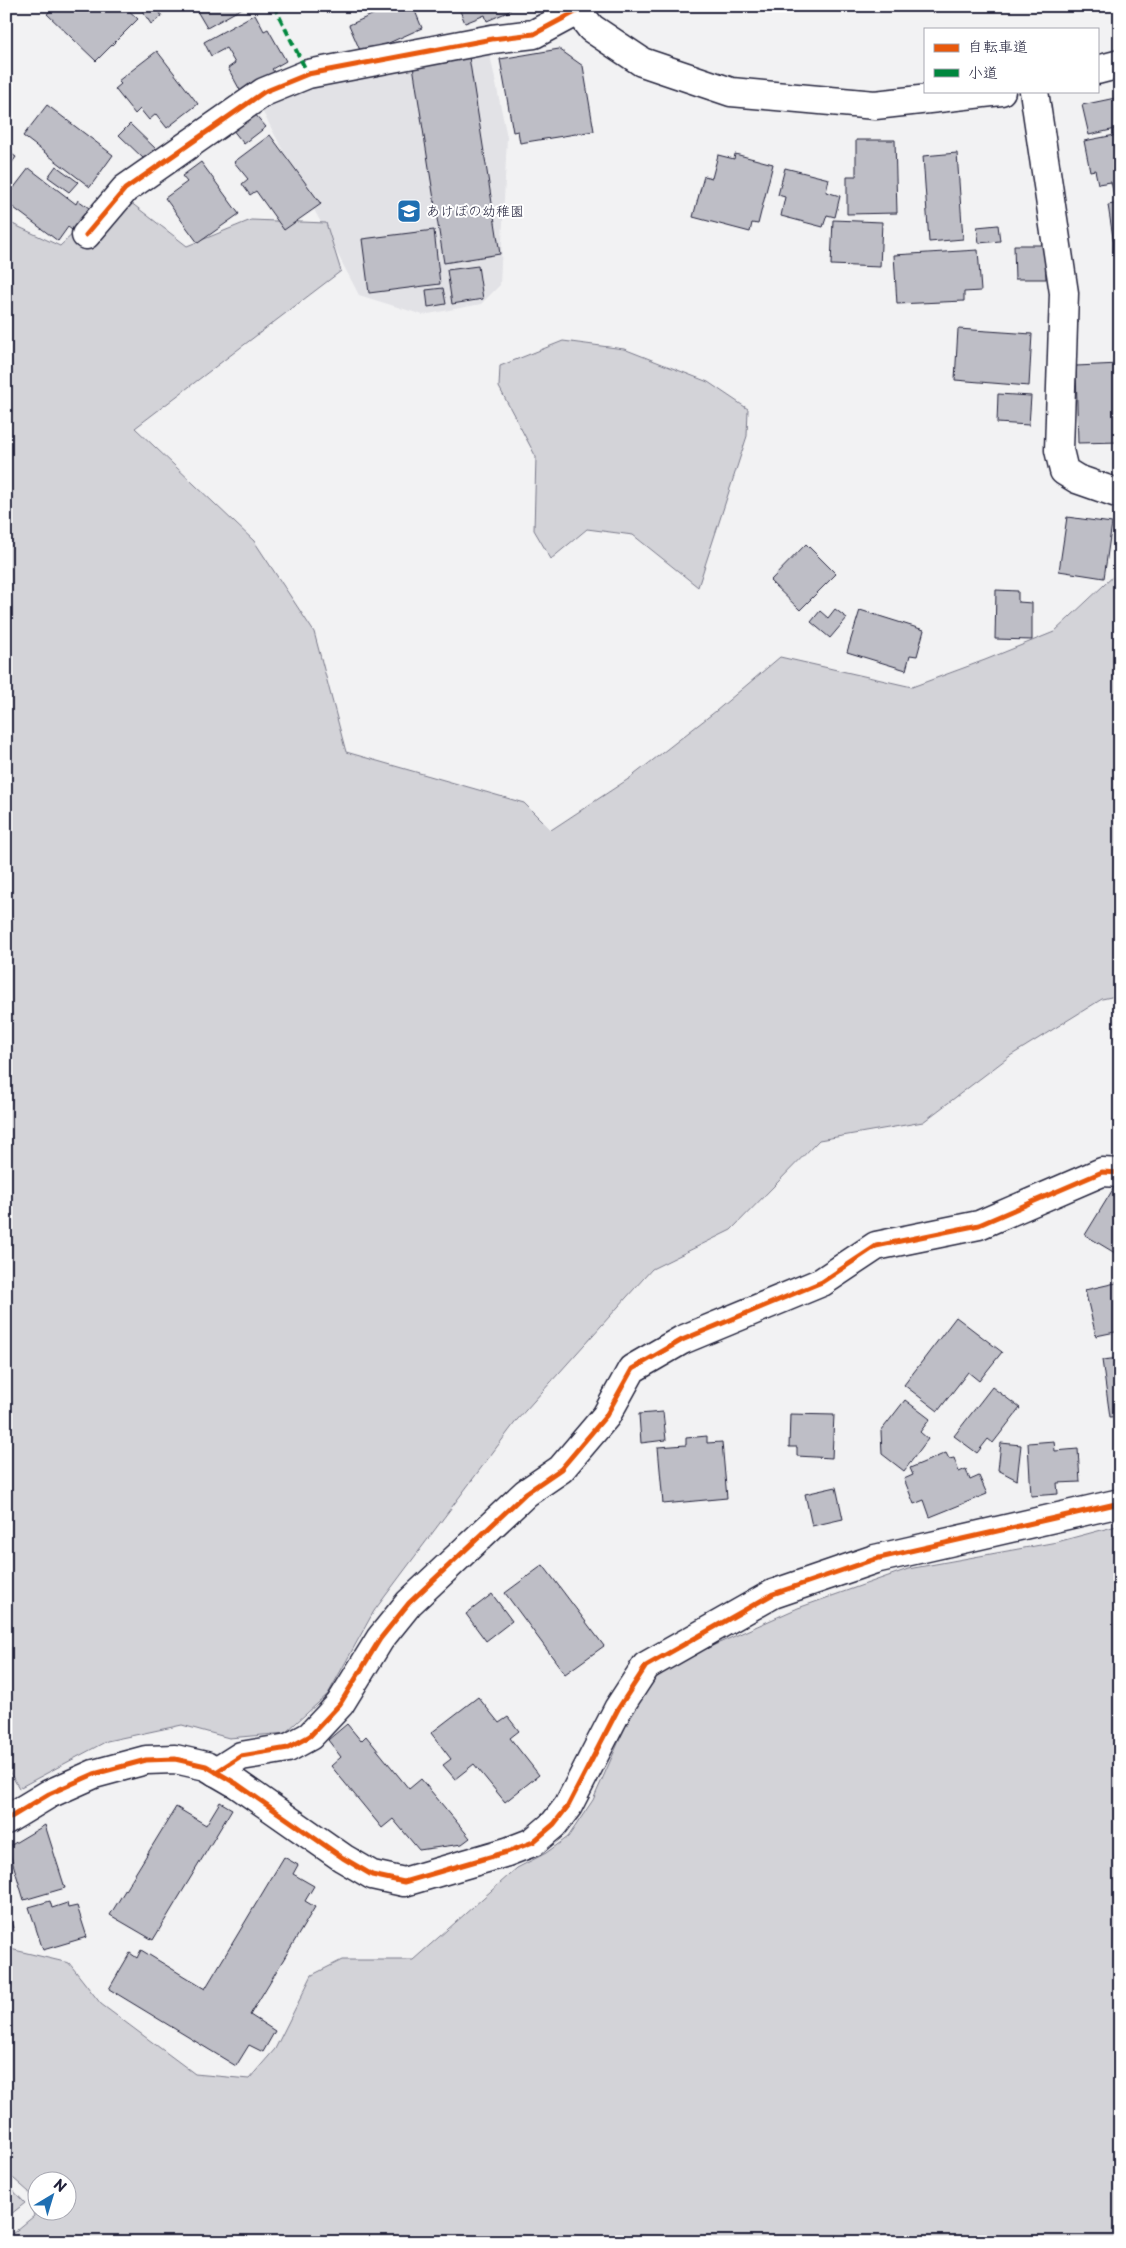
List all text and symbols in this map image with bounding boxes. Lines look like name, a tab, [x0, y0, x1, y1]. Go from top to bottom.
legend	[924, 28, 1098, 92]
text: 自転車道	[968, 34, 1028, 57]
text: 小道	[968, 60, 998, 83]
school or university icon: あけぼの幼稚園	[396, 198, 422, 224]
place label: あけぼの幼稚園	[426, 200, 524, 221]
north arrow	[28, 2170, 78, 2220]
text: N	[49, 2174, 71, 2197]

